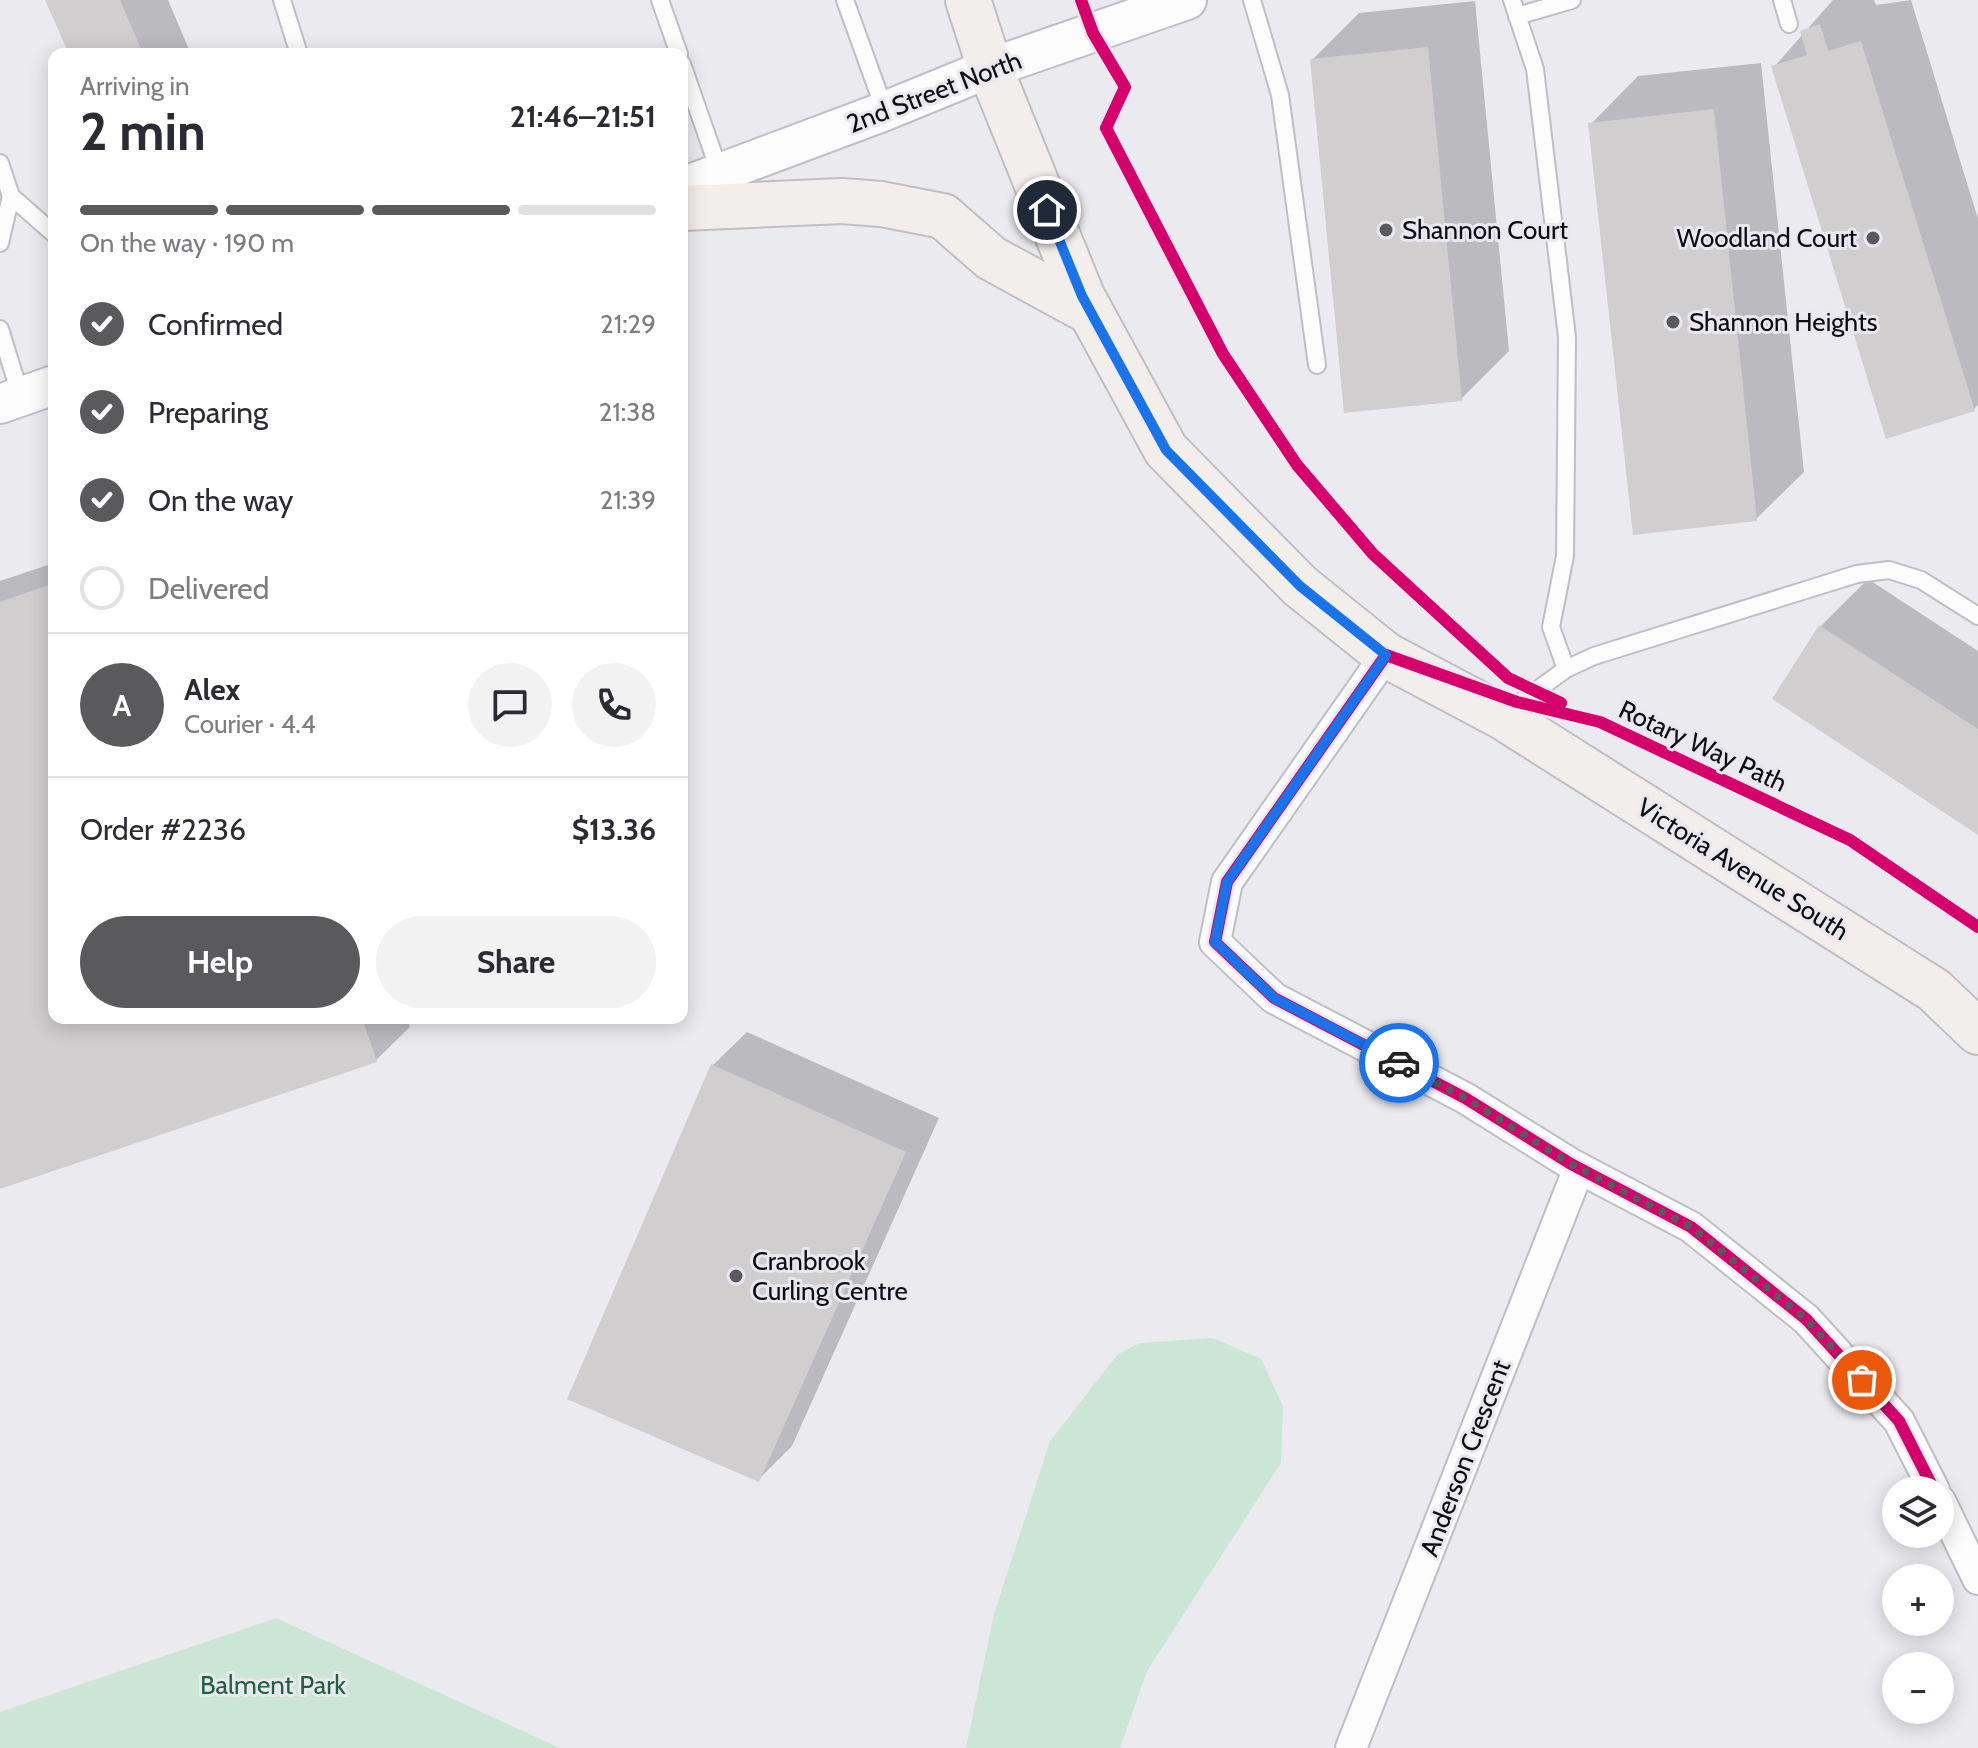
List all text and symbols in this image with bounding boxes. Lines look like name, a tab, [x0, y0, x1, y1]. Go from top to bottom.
street label: 2nd Street North	[842, 44, 1026, 140]
text: Arriving in	[80, 70, 190, 102]
text: 21:46–21:51	[510, 98, 656, 135]
text: 2 min	[80, 100, 206, 163]
pin	[1013, 176, 1081, 244]
icon: home	[1025, 188, 1069, 232]
place label: Shannon Court	[1402, 214, 1568, 246]
marker: Shannon Court	[1377, 221, 1395, 239]
place label: Woodland Court	[1676, 222, 1857, 254]
text: On the way · 190 m	[80, 227, 294, 259]
marker: Woodland Court	[1864, 229, 1882, 247]
icon: check	[80, 302, 124, 346]
text: Confirmed	[148, 306, 283, 343]
place label: Shannon Heights	[1689, 306, 1878, 338]
text: 21:29	[600, 308, 656, 340]
marker: Shannon Heights	[1664, 313, 1682, 331]
icon: check	[80, 390, 124, 434]
text: Preparing	[148, 394, 268, 431]
text: 21:38	[599, 396, 656, 428]
icon: check	[80, 478, 124, 522]
text: On the way	[148, 482, 293, 519]
text: 21:39	[600, 484, 656, 516]
text: Delivered	[148, 570, 269, 607]
button: chat	[468, 663, 552, 747]
button: phone	[572, 663, 656, 747]
text: Alex	[184, 671, 240, 708]
text: A	[113, 687, 131, 724]
street label: Rotary Way Path	[1614, 693, 1792, 799]
text: Courier · 4.4	[184, 708, 316, 740]
street label: Victoria Avenue South	[1631, 791, 1855, 947]
text: Order #2236	[80, 811, 246, 848]
text: $13.36	[572, 811, 656, 848]
button: Help	[80, 916, 360, 1008]
button: Share	[376, 916, 656, 1008]
courier	[1359, 1023, 1439, 1103]
icon: car	[1377, 1041, 1421, 1085]
place label: Cranbrook Curling Centre	[752, 1245, 908, 1307]
marker: Cranbrook Curling Centre	[727, 1267, 745, 1285]
pin	[1828, 1346, 1896, 1414]
street label: Anderson Crescent	[1413, 1355, 1517, 1561]
icon: bag	[1840, 1358, 1884, 1402]
map controls	[1882, 1476, 1954, 1724]
button: layers	[1882, 1476, 1954, 1548]
button: +	[1882, 1564, 1954, 1636]
button: −	[1882, 1652, 1954, 1724]
park label: Balment Park	[200, 1669, 346, 1701]

